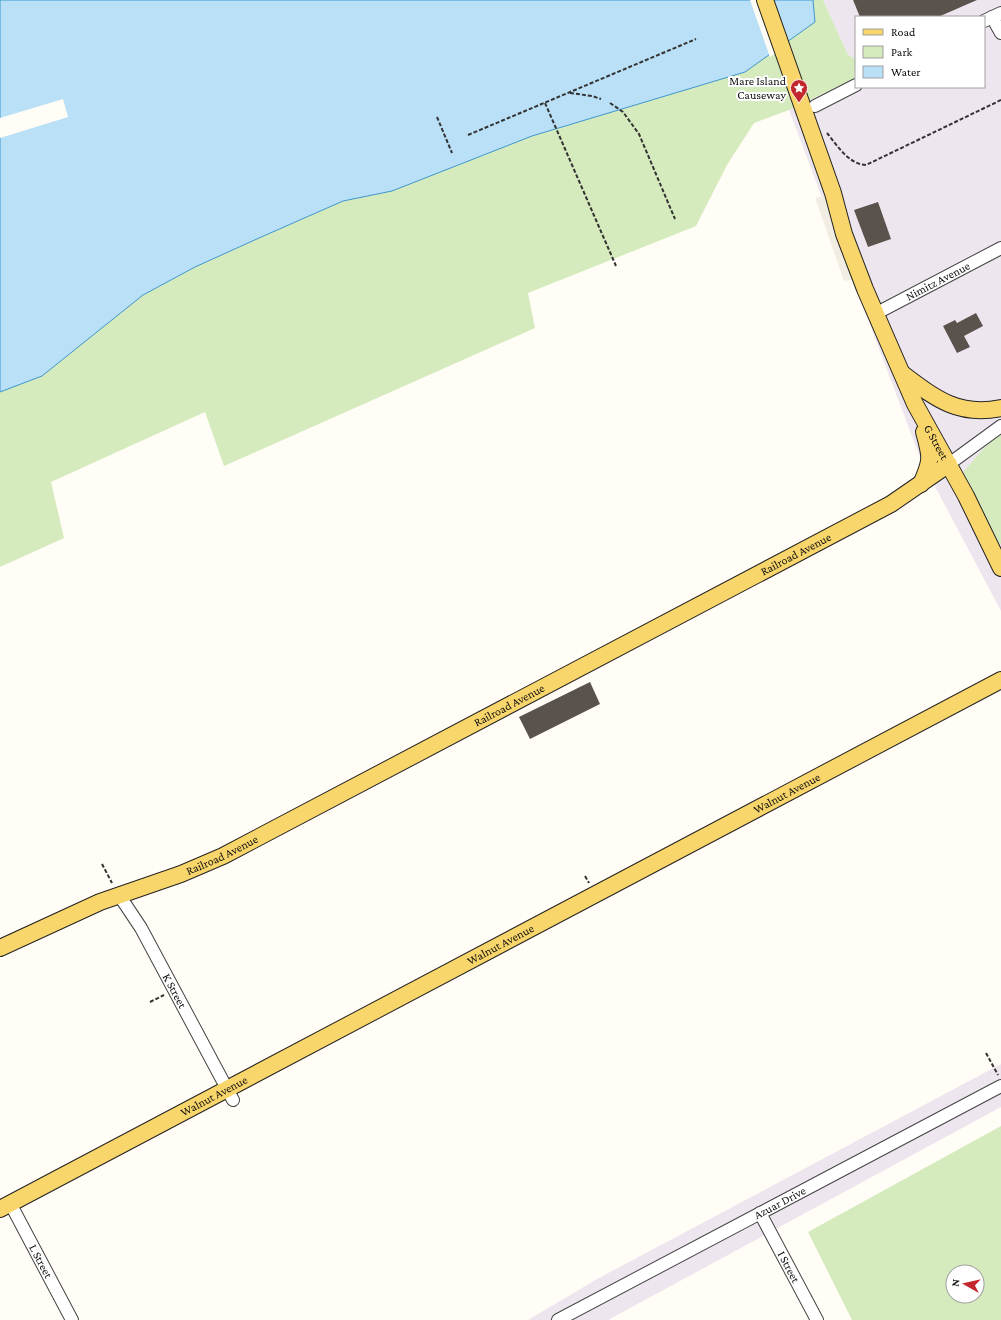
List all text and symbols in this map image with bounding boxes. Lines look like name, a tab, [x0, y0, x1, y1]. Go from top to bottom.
legend	[855, 16, 985, 88]
text: Road	[891, 25, 916, 39]
text: Park	[891, 45, 913, 59]
text: Water	[891, 65, 921, 79]
place label: Mare Island Causeway	[729, 74, 787, 102]
place icon: Mare Island Causeway	[789, 78, 809, 103]
street label: Nimitz Avenue	[903, 258, 972, 304]
street label: G Street	[921, 422, 952, 463]
street label: Railroad Avenue	[758, 530, 834, 578]
street label: Railroad Avenue	[471, 681, 547, 730]
street label: Walnut Avenue	[751, 770, 823, 817]
street label: Railroad Avenue	[184, 832, 260, 878]
street label: Walnut Avenue	[465, 921, 536, 968]
street label: K Street	[160, 971, 190, 1012]
street label: Walnut Avenue	[178, 1073, 250, 1119]
street label: Azuar Drive	[752, 1183, 808, 1222]
street label: L Street	[26, 1242, 56, 1282]
street label: I Street	[774, 1249, 803, 1286]
north arrow	[945, 1264, 985, 1304]
text: N	[949, 1278, 962, 1287]

